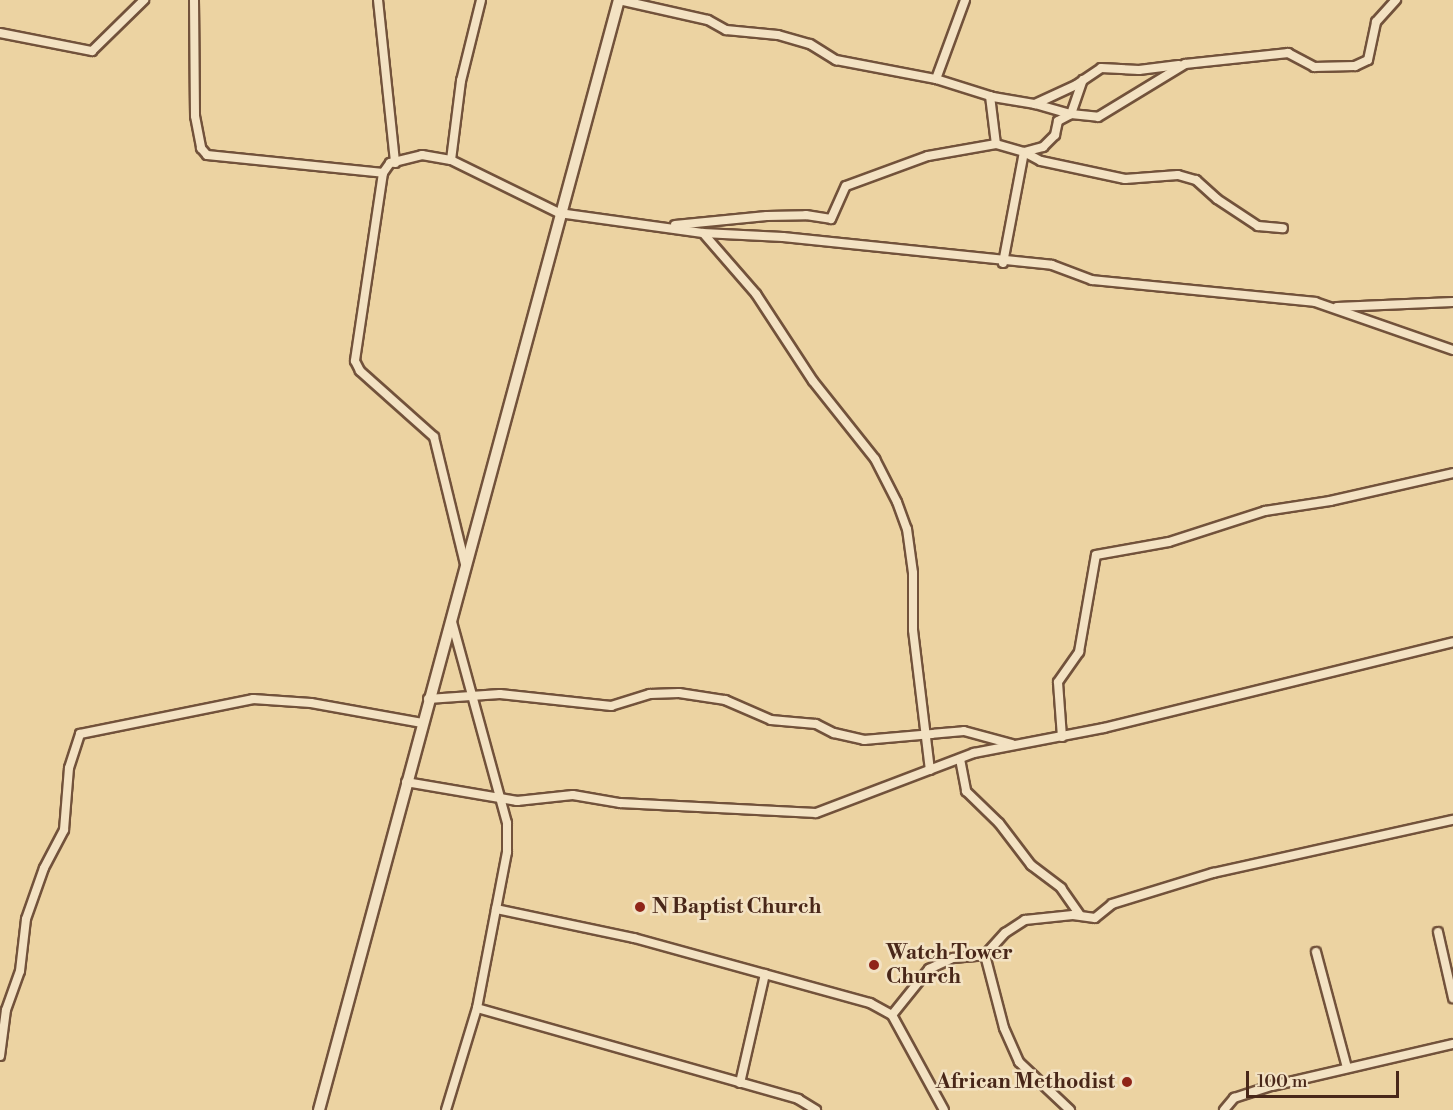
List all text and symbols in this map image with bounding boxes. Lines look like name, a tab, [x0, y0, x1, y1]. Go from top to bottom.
place label: N Baptist Church	[652, 894, 821, 920]
marker: N Baptist Church	[633, 900, 647, 914]
place label: Watch Tower Church	[886, 940, 1013, 990]
marker: Watch Tower Church	[867, 958, 881, 972]
scale bar	[1249, 1059, 1402, 1097]
place label: African Methodist	[936, 1069, 1115, 1095]
text: 100 m	[1257, 1070, 1308, 1093]
marker: African Methodist	[1120, 1075, 1134, 1089]

